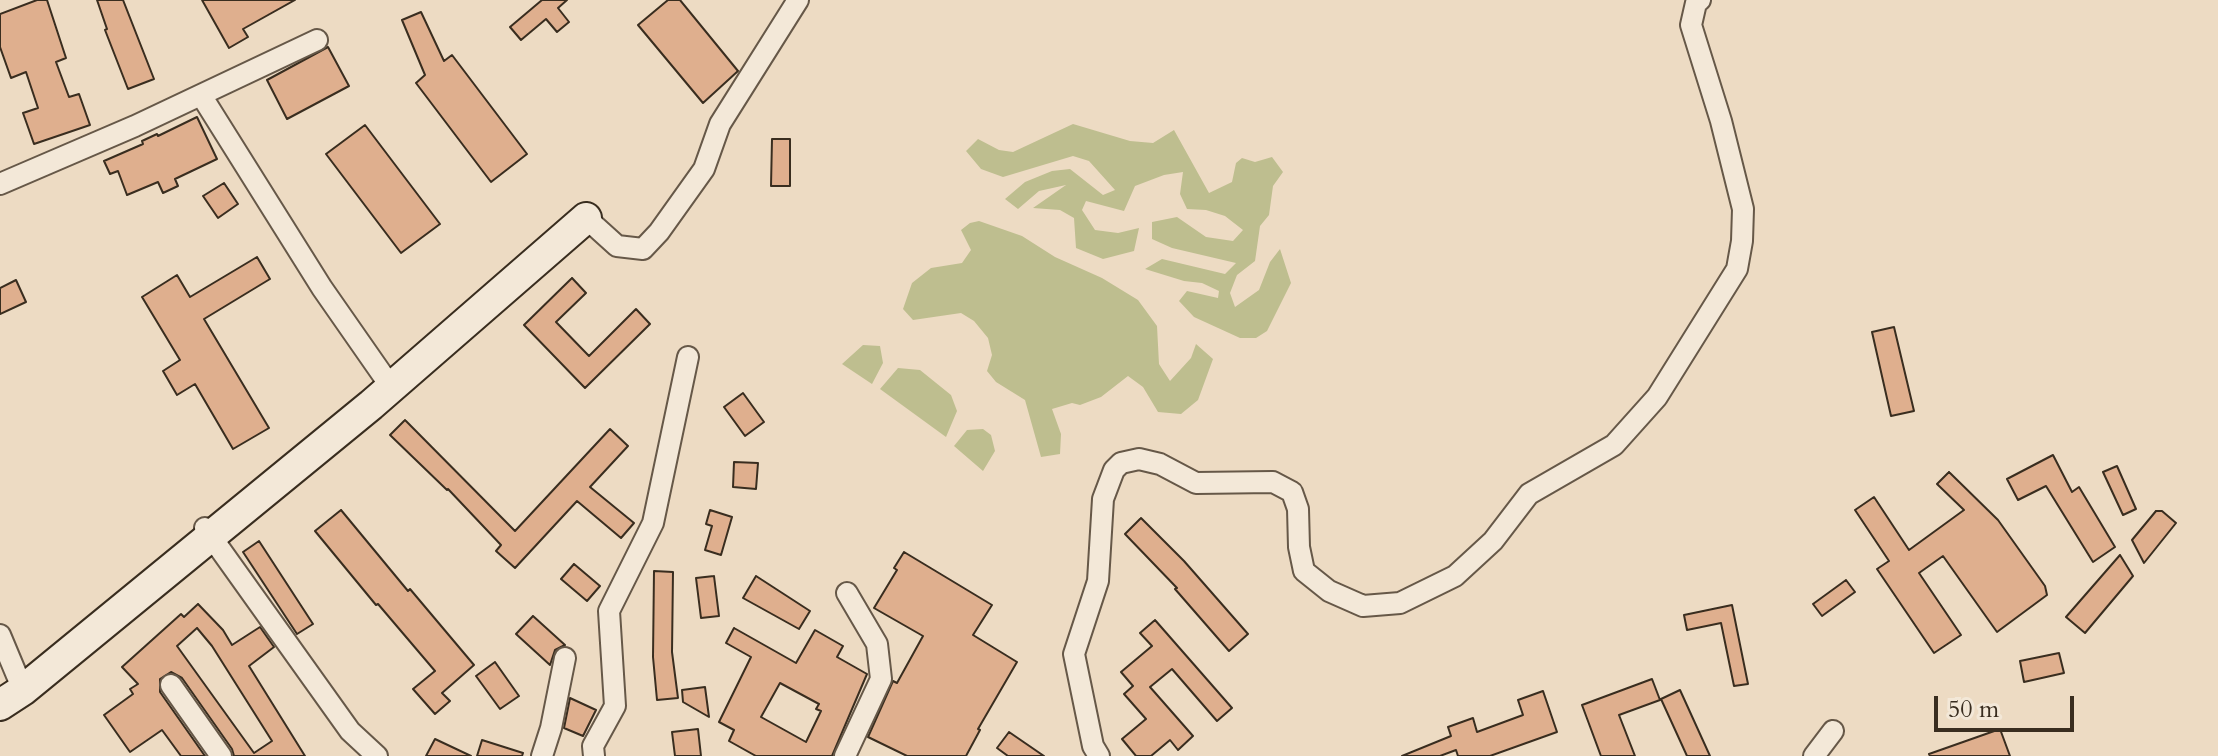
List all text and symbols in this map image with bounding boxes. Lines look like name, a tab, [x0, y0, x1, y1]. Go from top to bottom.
scale bar	[1938, 680, 2078, 730]
text: 50 m	[1948, 693, 1999, 726]

